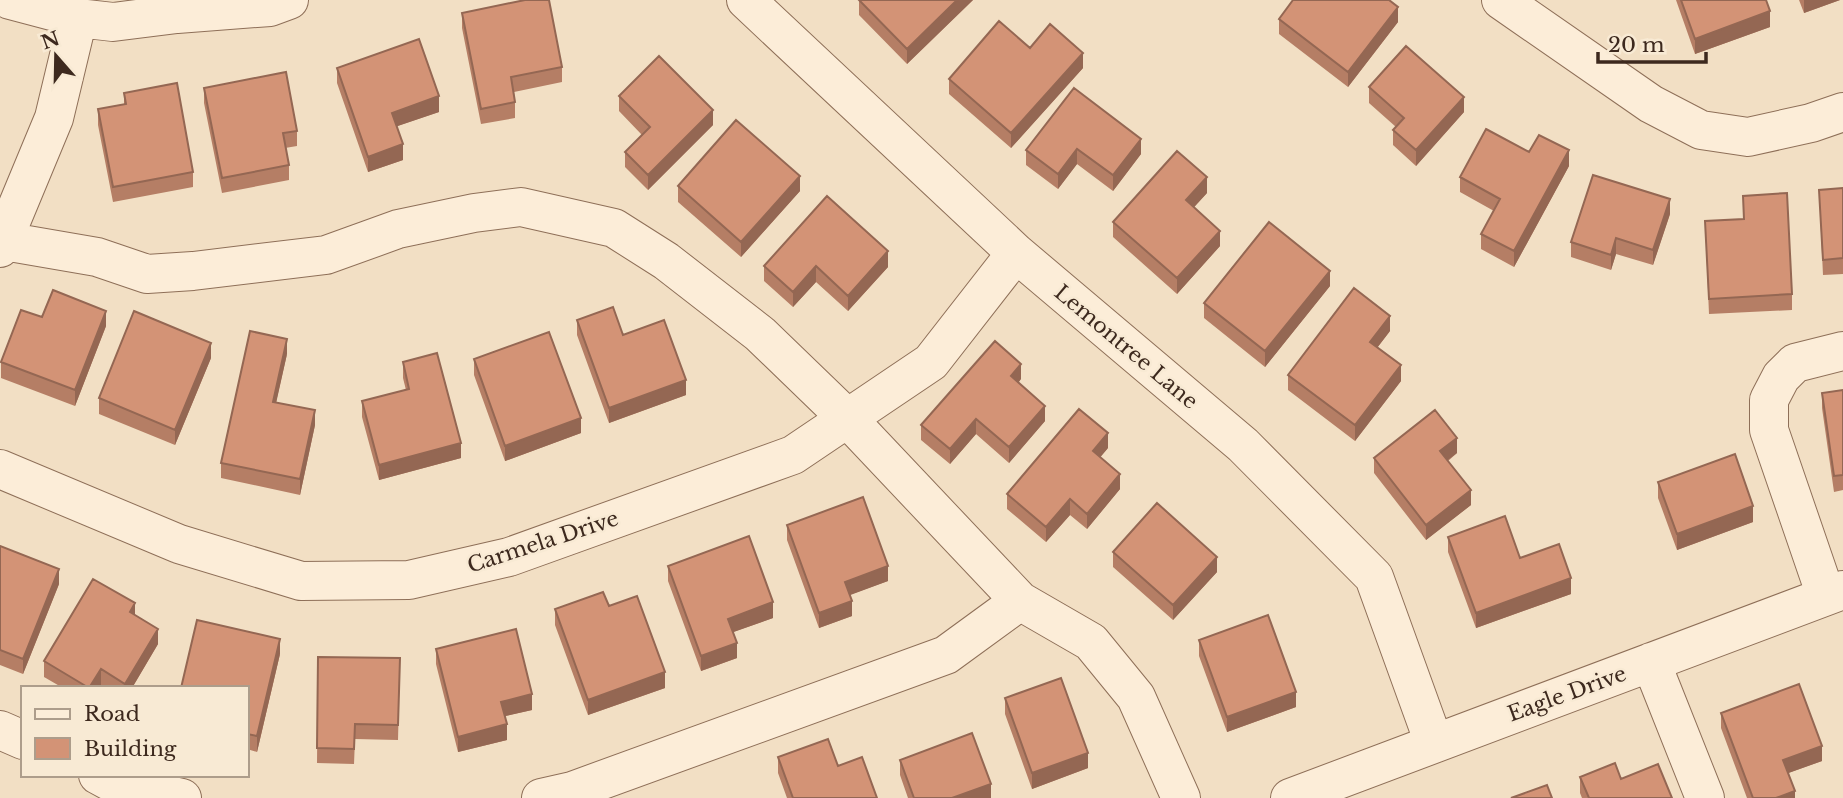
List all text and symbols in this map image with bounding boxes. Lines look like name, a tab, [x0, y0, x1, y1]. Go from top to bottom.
north arrow	[21, 21, 91, 91]
scale bar	[1598, 21, 1706, 65]
text: N	[38, 27, 63, 54]
text: 20 m	[1608, 32, 1665, 58]
street label: Lemontree Lane	[1049, 279, 1203, 415]
street label: Carmela Drive	[464, 505, 622, 579]
street label: Eagle Drive	[1504, 661, 1630, 727]
legend	[21, 686, 248, 777]
text: Road	[84, 701, 140, 727]
text: Building	[84, 736, 177, 762]

